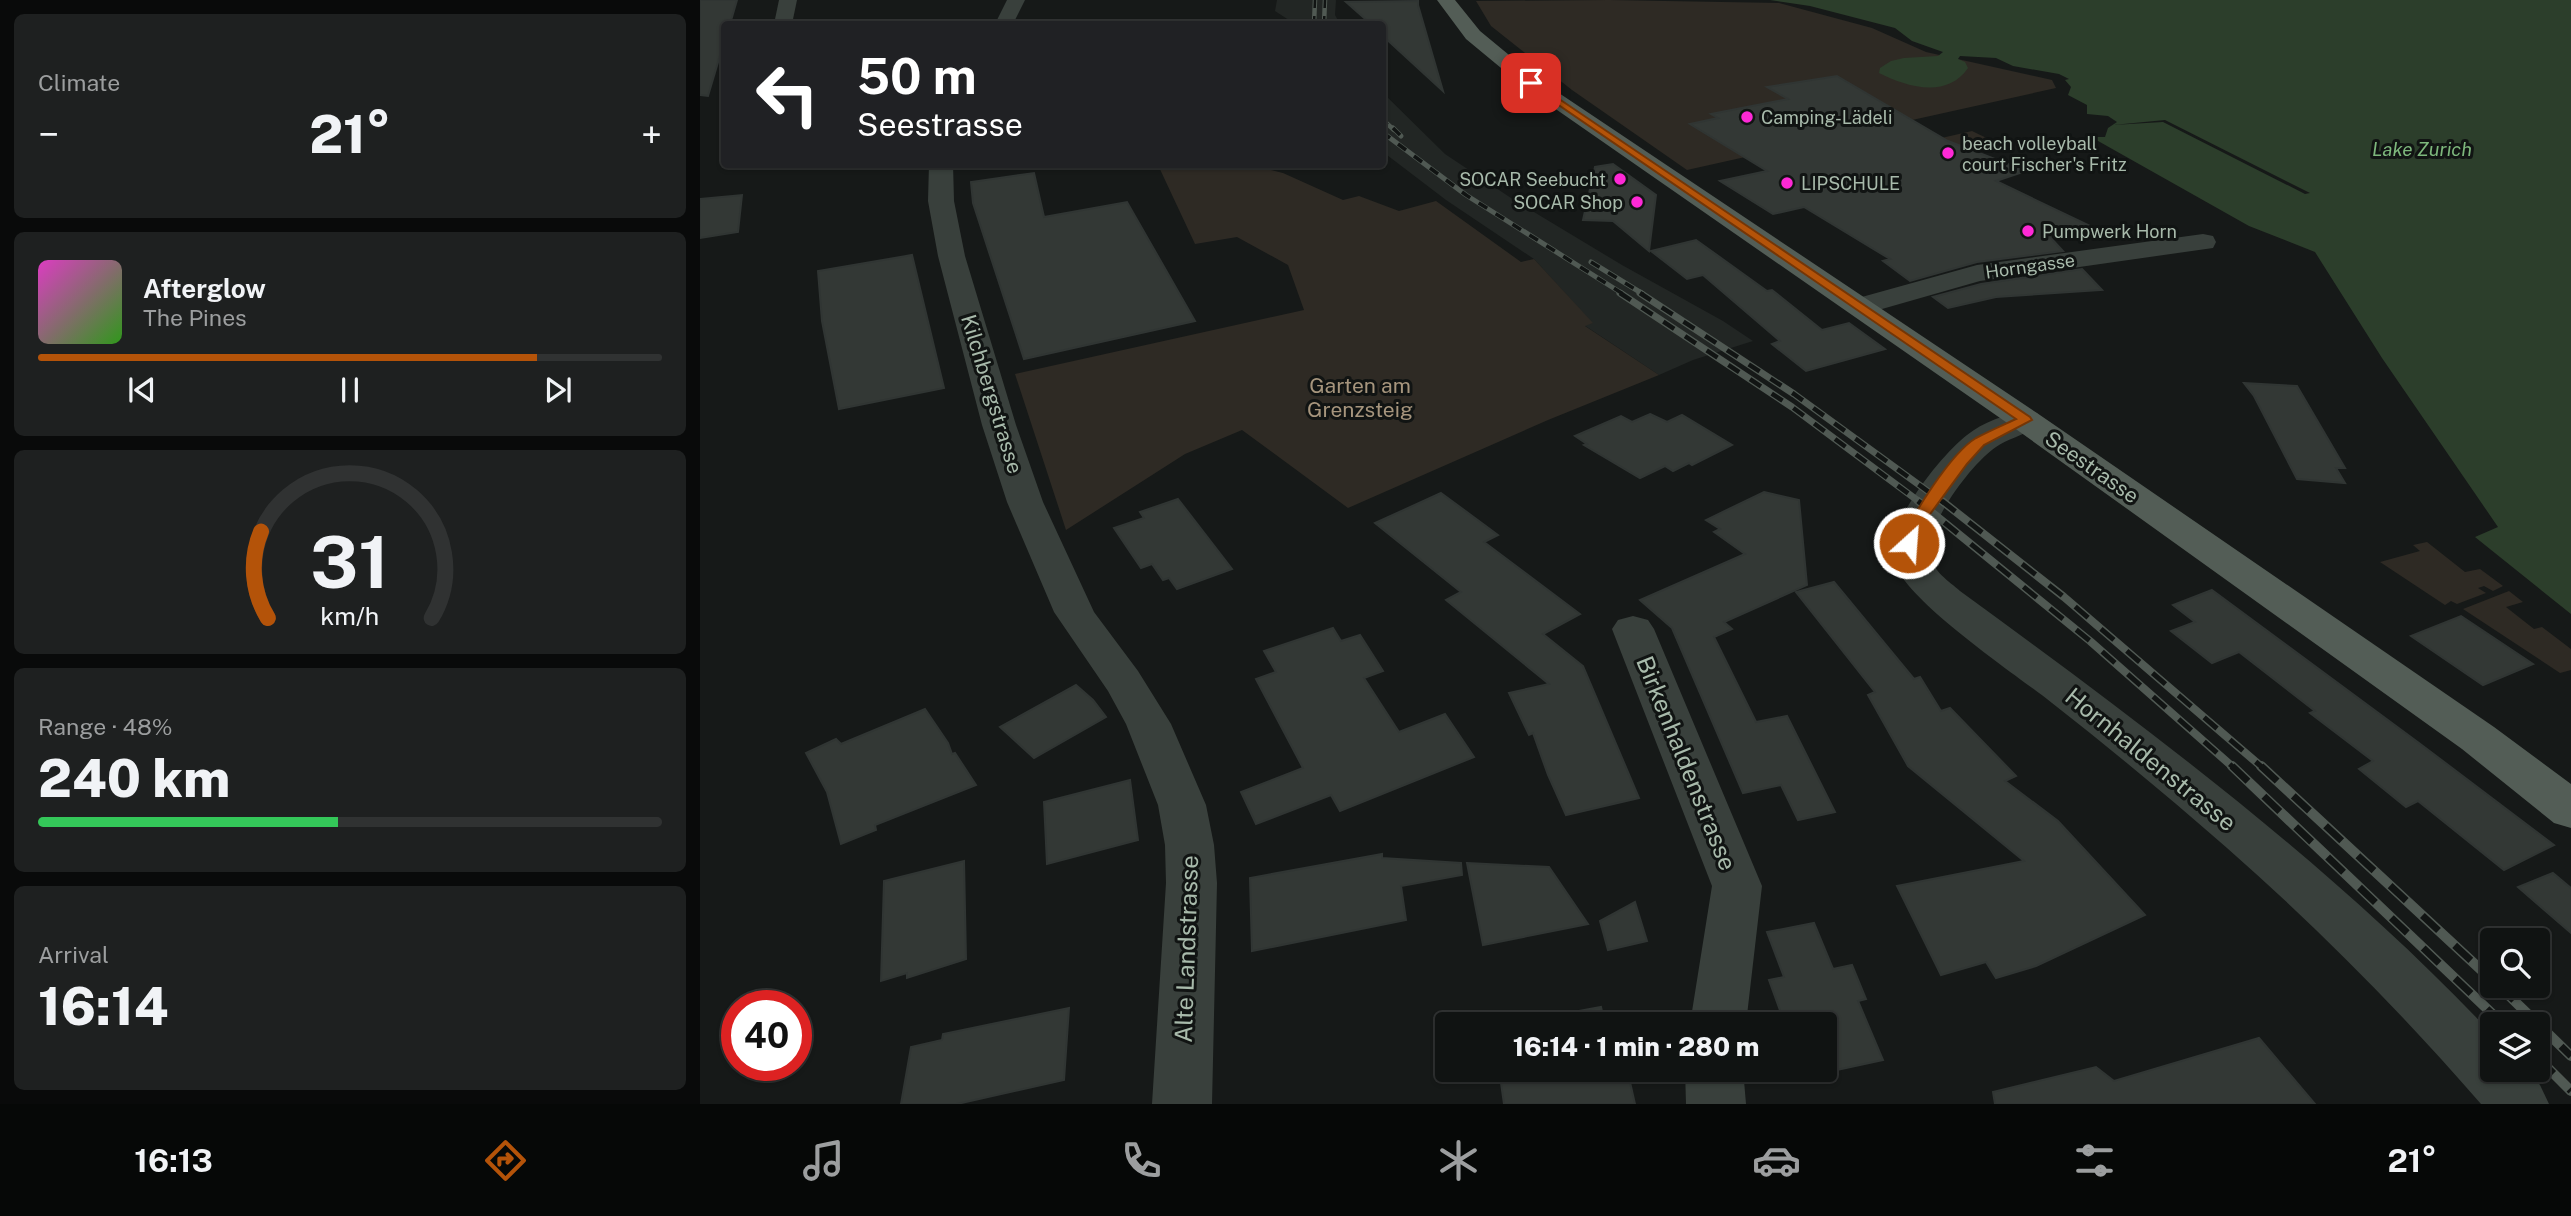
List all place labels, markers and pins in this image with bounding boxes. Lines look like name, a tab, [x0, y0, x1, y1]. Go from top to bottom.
pin	[1501, 53, 1561, 113]
place label: Camping-Lädeli	[1761, 107, 1893, 128]
marker: Camping-Lädeli	[1739, 109, 1755, 125]
place label: beach volleyball court Fischer's Fritz	[1962, 133, 2127, 175]
marker: beach volleyball court Fischer's Fritz	[1940, 145, 1956, 161]
place label: SOCAR Seebucht	[1459, 169, 1606, 190]
marker: SOCAR Seebucht	[1612, 171, 1628, 187]
place label: LIPSCHULE	[1801, 173, 1900, 194]
marker: LIPSCHULE	[1779, 175, 1795, 191]
place label: SOCAR Shop	[1513, 192, 1623, 213]
marker: SOCAR Shop	[1629, 194, 1645, 210]
place label: Pumpwerk Horn	[2042, 221, 2177, 242]
marker: Pumpwerk Horn	[2020, 223, 2036, 239]

